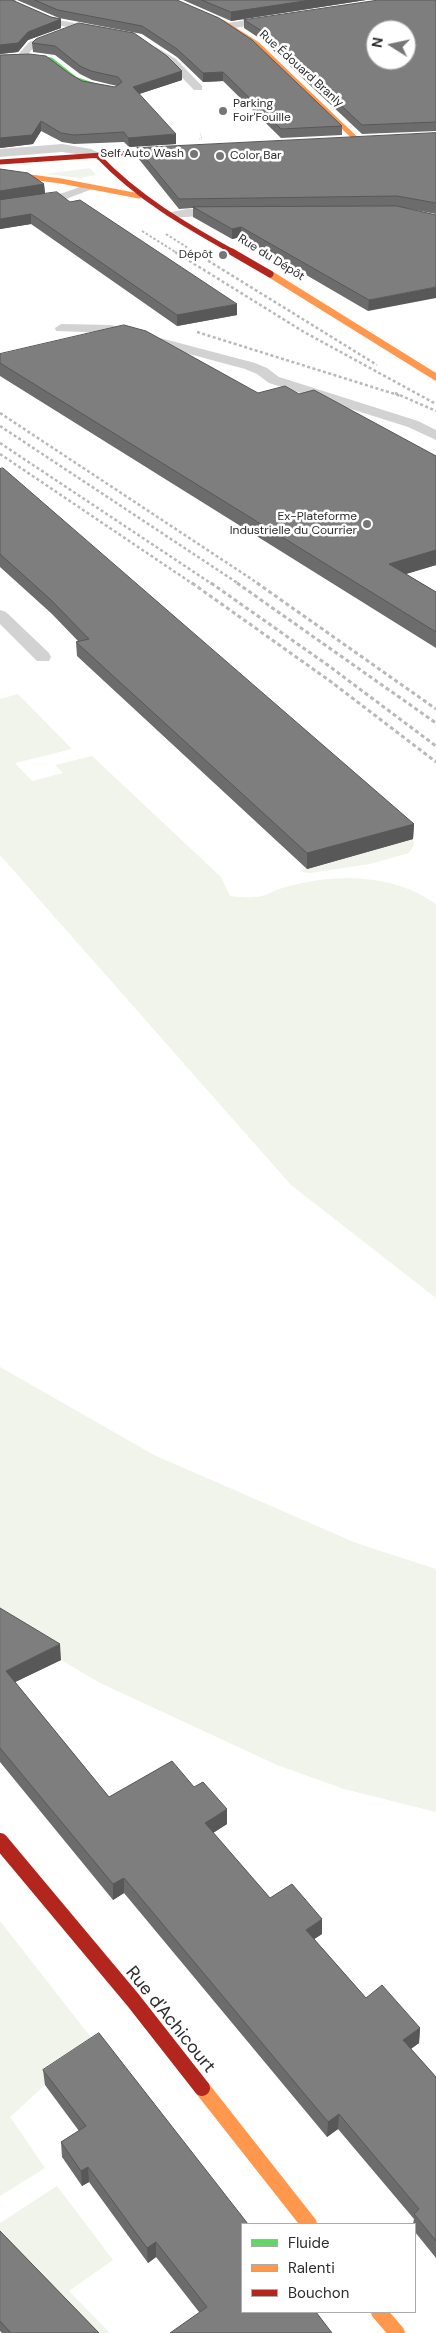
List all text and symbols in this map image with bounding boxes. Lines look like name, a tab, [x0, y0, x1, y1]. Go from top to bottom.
north arrow	[366, 20, 416, 70]
street label: Rue Édouard Branly	[256, 27, 346, 111]
text: N	[367, 36, 387, 49]
place label: Parking Foir'Fouille	[233, 97, 291, 125]
marker: Parking Foir'Fouille	[217, 105, 229, 117]
place label: Self Auto Wash	[100, 147, 184, 161]
marker: Self Auto Wash	[188, 148, 200, 160]
place label: Color Bar	[230, 149, 281, 163]
marker: Color Bar	[214, 150, 226, 162]
street label: Rue du Dépôt	[235, 232, 307, 284]
place label: Dépôt	[179, 248, 213, 262]
marker: Dépôt	[217, 249, 229, 261]
place label: Ex-Plateforme Industrielle du Courrier	[230, 510, 357, 538]
marker: Ex-Plateforme Industrielle du Courrier	[361, 518, 373, 530]
street label: Rue d'Achicourt	[121, 1962, 219, 2078]
legend	[241, 2223, 416, 2313]
text: Fluide	[288, 2233, 330, 2253]
text: Ralenti	[288, 2258, 335, 2278]
text: Bouchon	[288, 2283, 349, 2303]

